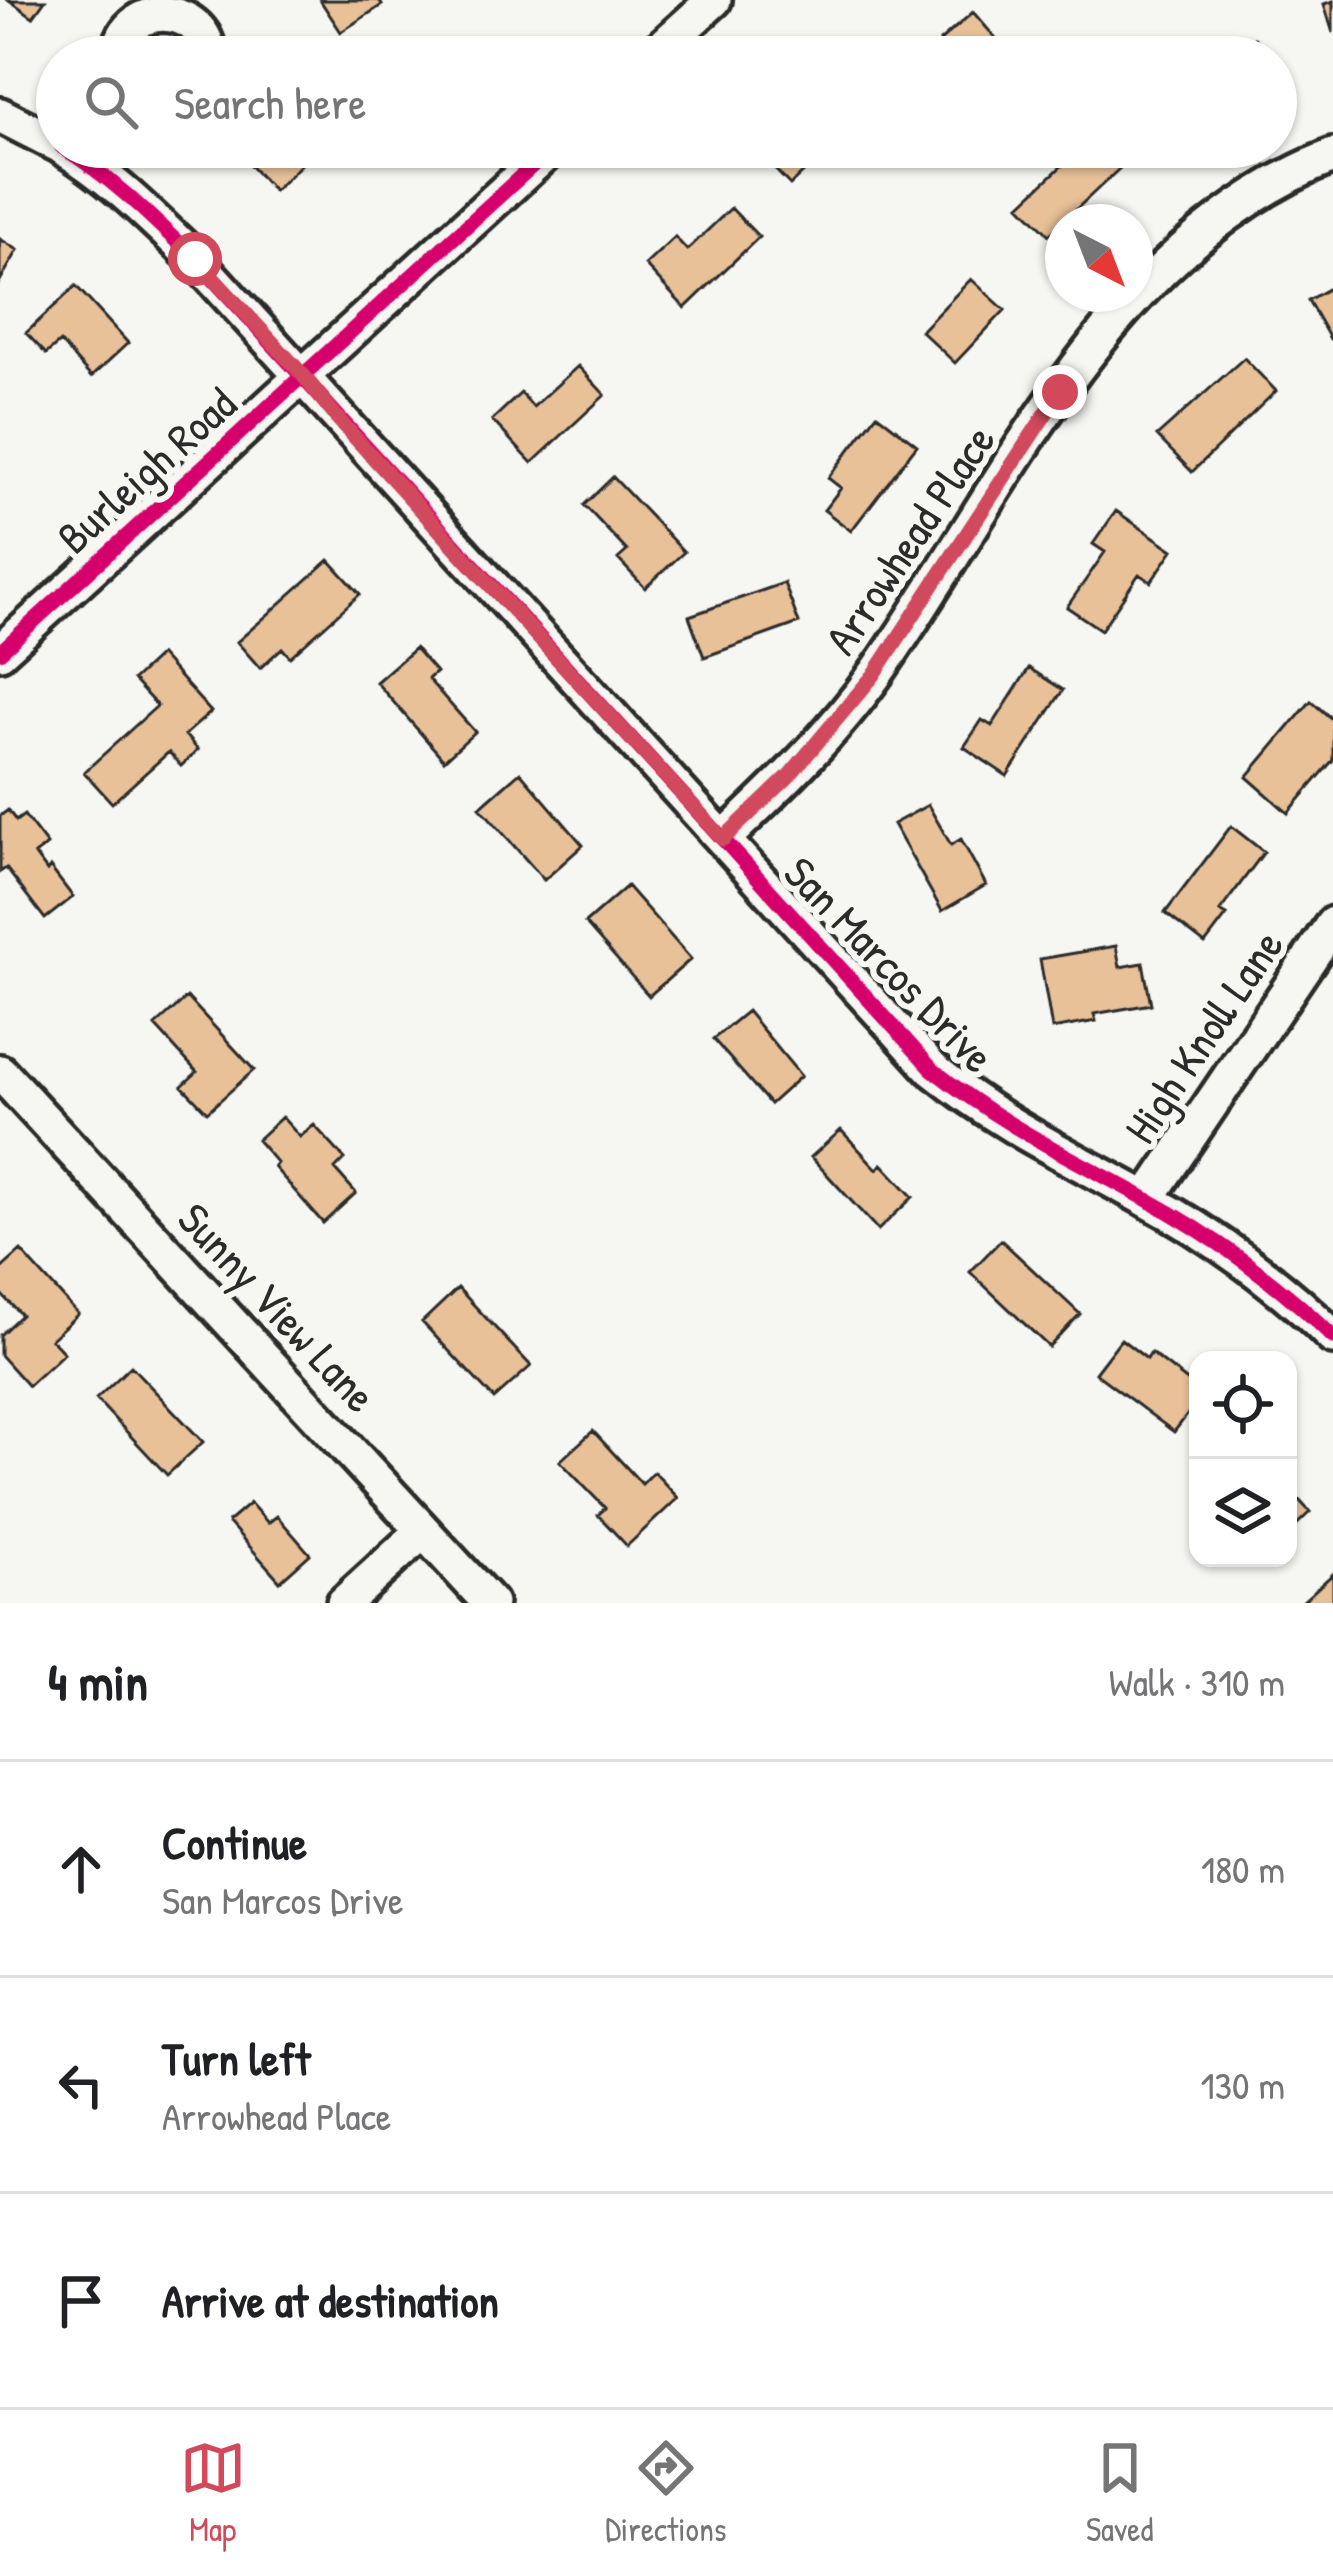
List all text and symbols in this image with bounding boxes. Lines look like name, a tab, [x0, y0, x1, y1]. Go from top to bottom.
search box	[36, 36, 1297, 168]
icon: search	[78, 69, 144, 135]
text: Search here	[174, 72, 366, 133]
north arrow	[1045, 204, 1153, 312]
route start	[168, 232, 222, 286]
route end	[1033, 365, 1087, 419]
street label: Burleigh Road	[43, 373, 249, 567]
street label: Arrowhead Place	[810, 412, 1008, 666]
street label: San Marcos Drive	[771, 843, 1009, 1085]
street label: High Knoll Lane	[1109, 917, 1297, 1155]
street label: Sunny View Lane	[165, 1189, 391, 1425]
map controls	[1189, 1351, 1297, 1567]
button: locate	[1189, 1351, 1297, 1459]
button: layers	[1189, 1459, 1297, 1567]
text: 4 min	[48, 1647, 148, 1716]
text: Walk · 310 m	[1109, 1655, 1285, 1708]
text: Continue	[162, 1812, 307, 1873]
icon: ahead	[48, 1836, 114, 1902]
text: 180 m	[1201, 1842, 1285, 1895]
text: San Marcos Drive	[162, 1873, 404, 1926]
text: Turn left	[162, 2028, 311, 2089]
icon: left	[48, 2052, 114, 2118]
text: 130 m	[1200, 2058, 1285, 2111]
text: Arrowhead Place	[162, 2089, 391, 2142]
icon: arrive	[48, 2268, 114, 2334]
text: Arrive at destination	[162, 2270, 499, 2331]
tab: Map	[180, 2435, 246, 2551]
tab: Directions	[605, 2435, 727, 2551]
tab: Saved	[1086, 2435, 1153, 2551]

